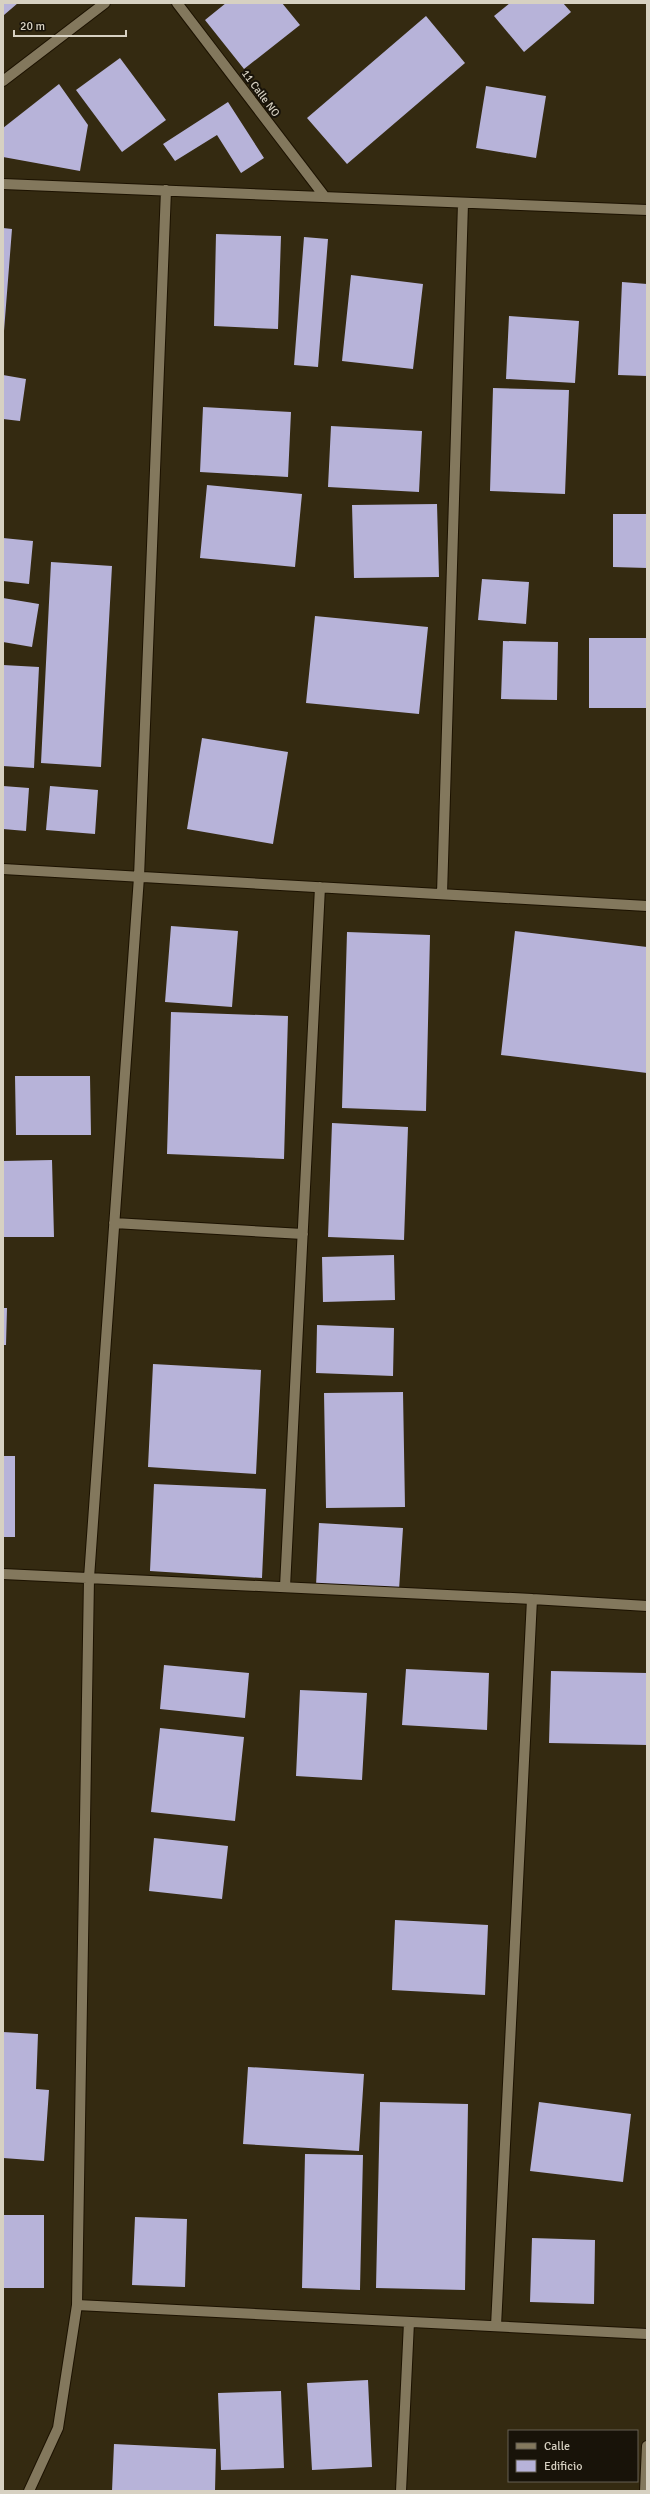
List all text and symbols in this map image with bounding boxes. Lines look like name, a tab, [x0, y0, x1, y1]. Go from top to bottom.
scale bar	[14, 12, 126, 38]
text: 20 m	[20, 19, 45, 34]
street label: 11 Calle NO	[239, 67, 282, 119]
legend	[508, 2430, 638, 2482]
text: Calle	[544, 2439, 570, 2454]
text: Edificio	[544, 2459, 582, 2474]

